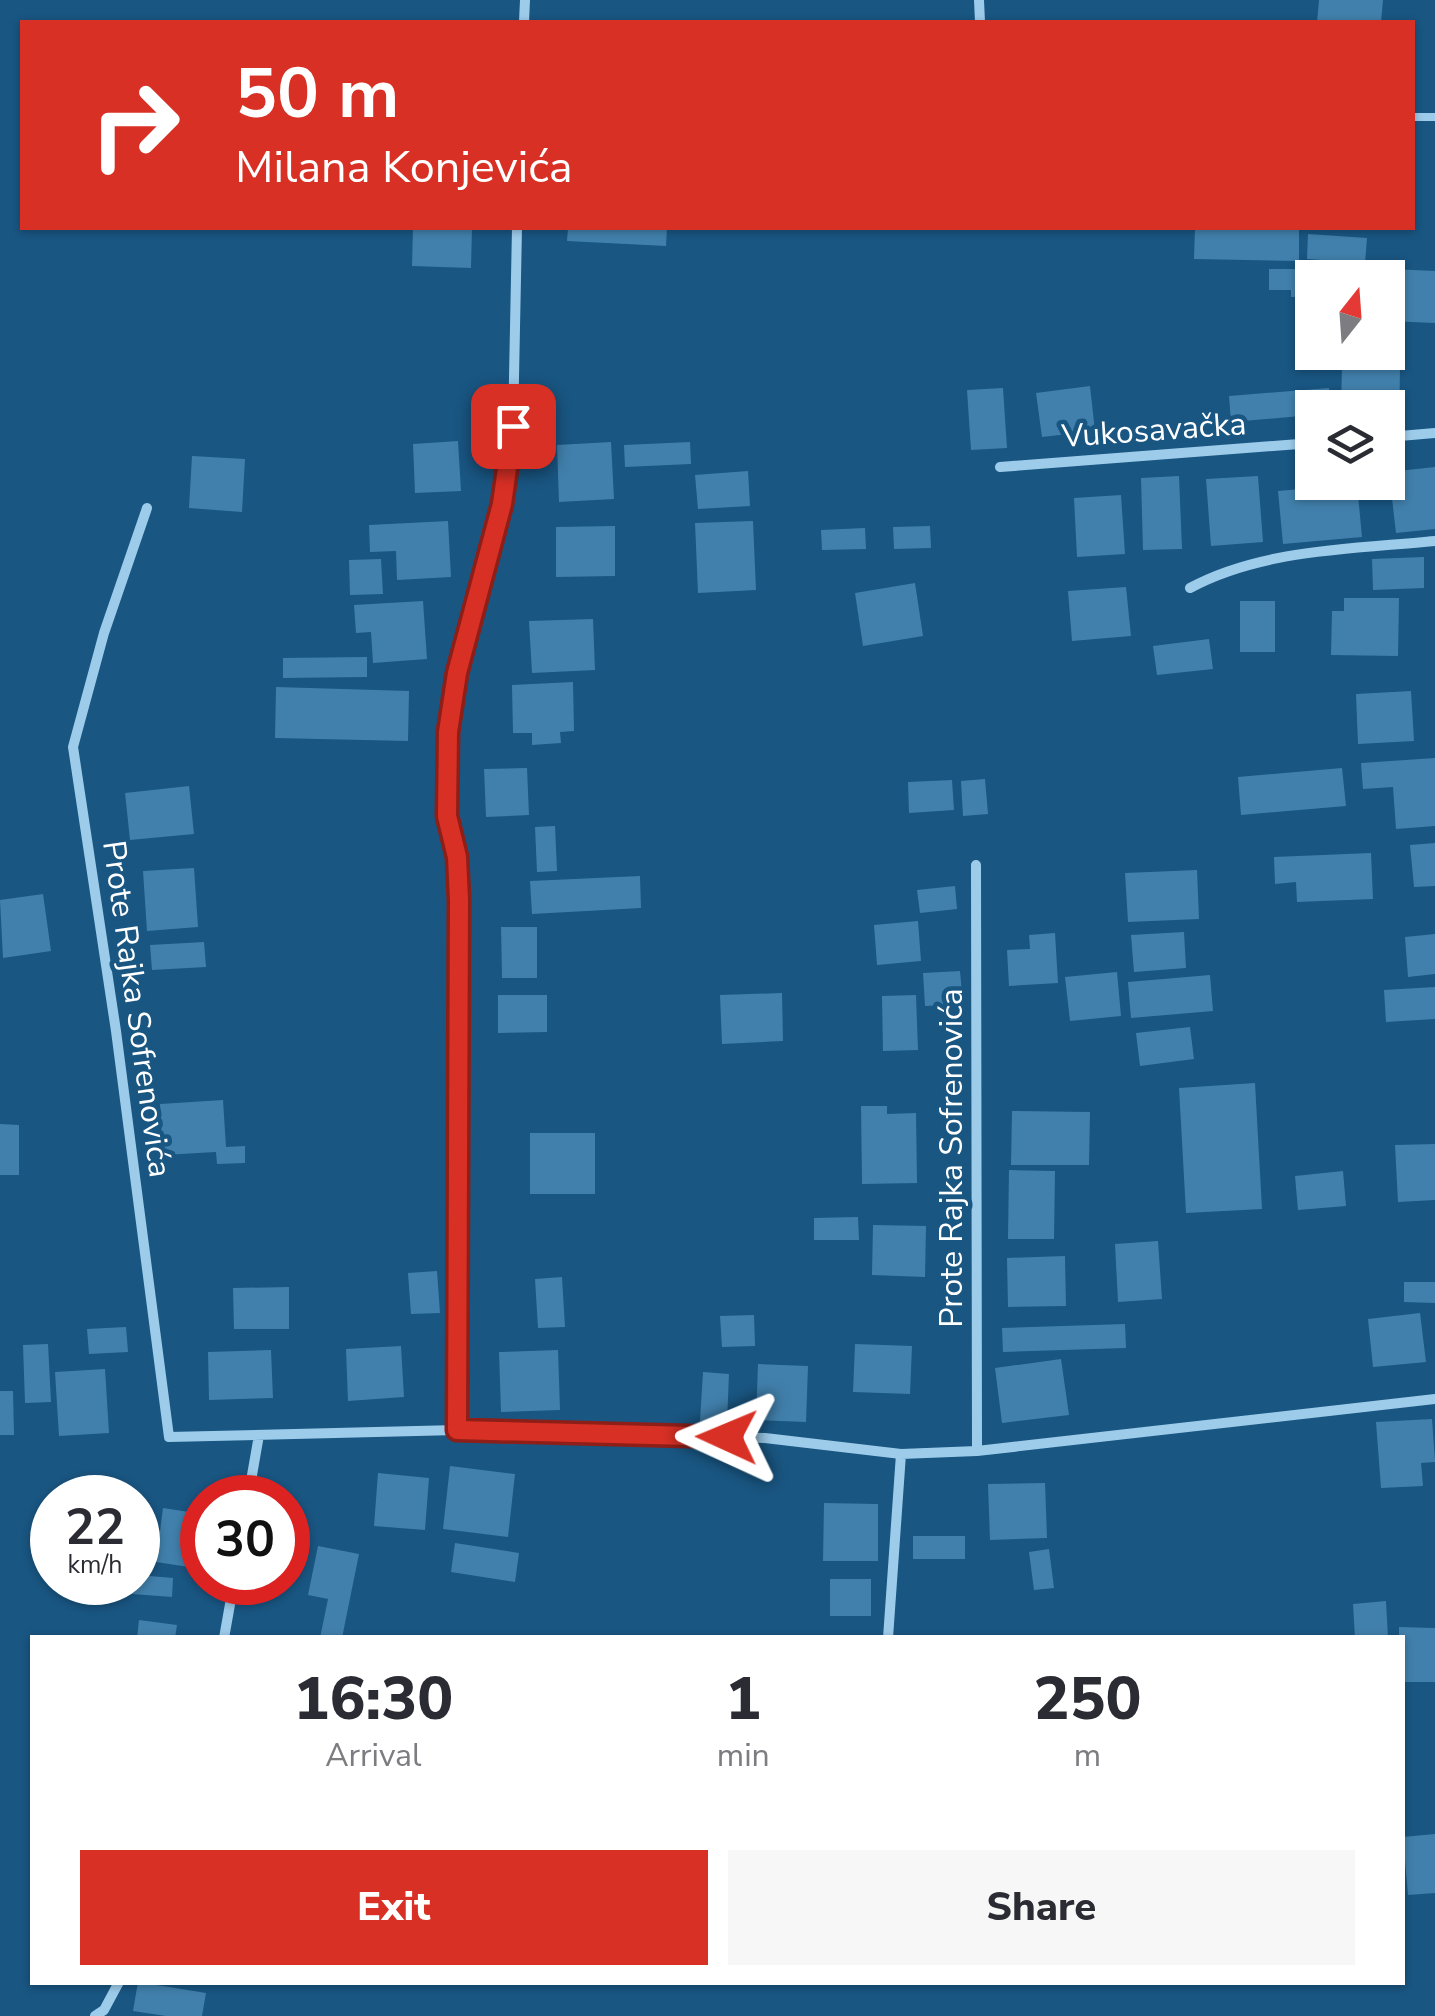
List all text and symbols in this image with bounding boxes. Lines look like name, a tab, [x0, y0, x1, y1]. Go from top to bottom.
text: 50 m	[235, 46, 399, 142]
icon: right	[70, 60, 200, 190]
text: Milana Konjevića	[235, 137, 573, 198]
north arrow	[1295, 260, 1405, 370]
map controls	[1295, 260, 1405, 500]
pin	[471, 384, 556, 469]
button: layers	[1295, 390, 1405, 500]
icon: arrive	[486, 399, 541, 454]
street label: Vukosavačka	[1059, 402, 1248, 458]
street label: Prote Rajka Sofrenovića	[92, 838, 182, 1180]
street label: Prote Rajka Sofrenovića	[930, 988, 973, 1328]
position arrow	[675, 1385, 779, 1489]
speed limit sign: 30	[180, 1475, 310, 1605]
text: 22	[65, 1493, 125, 1562]
text: km/h	[67, 1548, 123, 1582]
text: 16:30	[294, 1658, 453, 1740]
text: 1	[725, 1658, 761, 1740]
text: 250	[1033, 1658, 1141, 1740]
text: Arrival	[325, 1734, 422, 1777]
text: min	[717, 1734, 770, 1777]
text: m	[1074, 1734, 1101, 1777]
button: Exit	[80, 1850, 708, 1965]
button: Share	[728, 1850, 1355, 1965]

